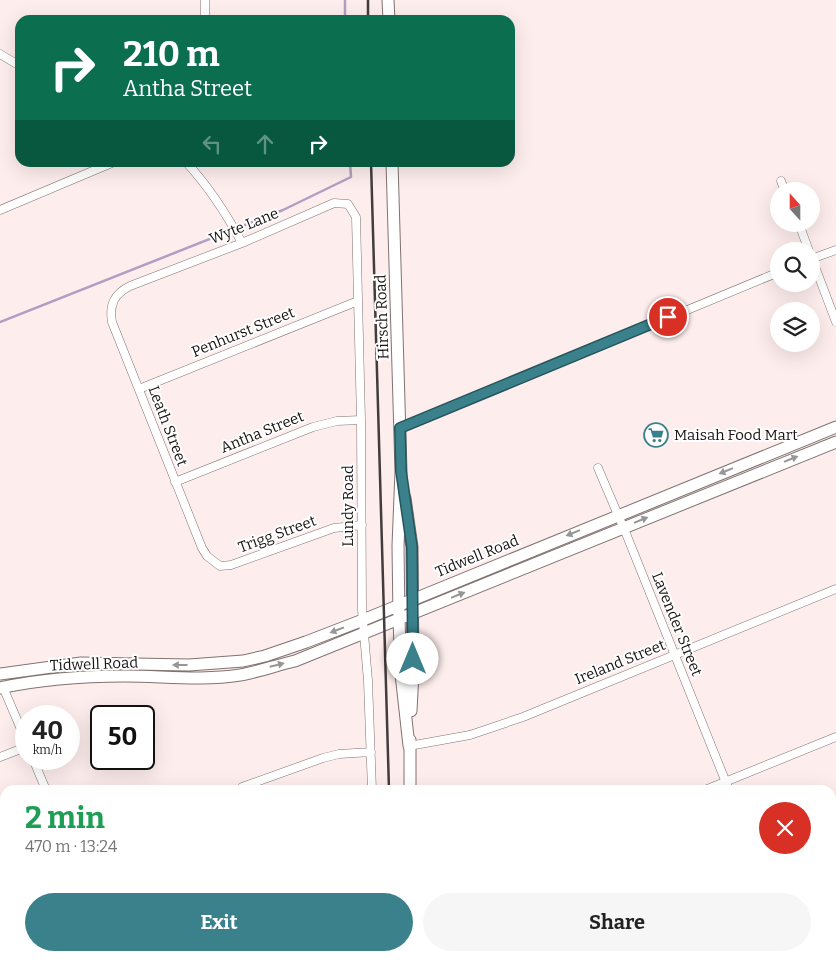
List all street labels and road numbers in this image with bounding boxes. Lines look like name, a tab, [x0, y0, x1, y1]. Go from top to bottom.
street label: Wyte Lane	[207, 204, 281, 248]
street label: Hirsch Road	[372, 274, 392, 360]
street label: Penhurst Street	[189, 303, 298, 361]
street label: Leath Street	[144, 383, 192, 469]
street label: Antha Street	[218, 407, 307, 457]
street label: Lundy Road	[339, 465, 357, 547]
street label: Trigg Street	[236, 511, 319, 556]
street label: Tidwell Road	[433, 531, 521, 581]
street label: Lavender Street	[648, 569, 706, 679]
street label: Ireland Street	[572, 635, 668, 688]
street label: Tidwell Road	[50, 653, 139, 675]

